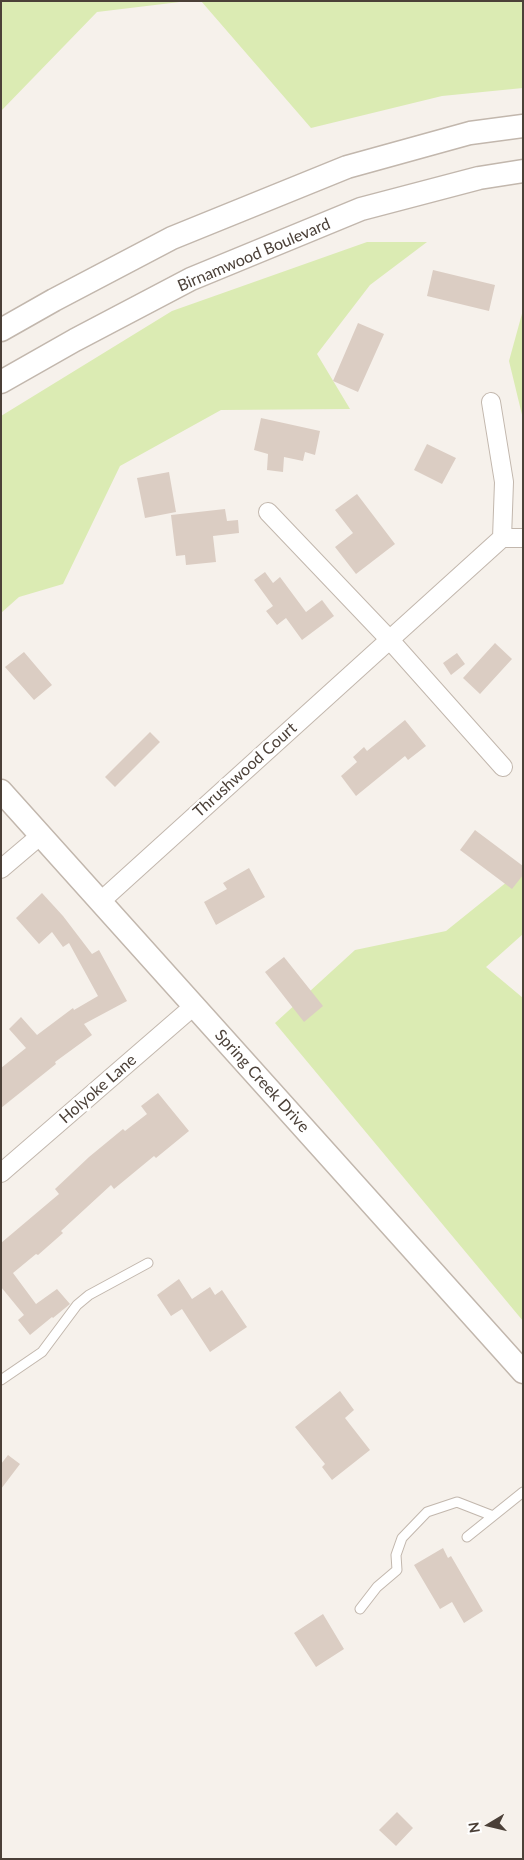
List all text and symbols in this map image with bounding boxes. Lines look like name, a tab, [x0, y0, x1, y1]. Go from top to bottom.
street label: Birnamwood Boulevard	[175, 214, 333, 296]
street label: Thrushwood Court	[189, 719, 301, 821]
street label: Spring Creek Drive	[211, 1026, 313, 1136]
street label: Holyoke Lane	[56, 1050, 140, 1128]
north arrow	[464, 1800, 514, 1850]
text: N	[464, 1821, 483, 1834]

